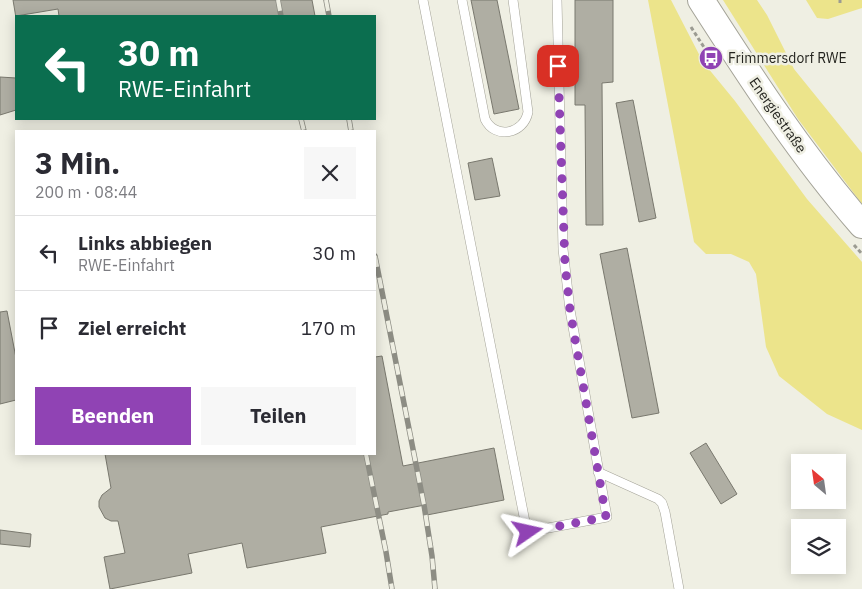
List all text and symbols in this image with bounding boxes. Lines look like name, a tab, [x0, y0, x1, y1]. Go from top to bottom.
text: 30 m	[118, 30, 200, 76]
icon: left	[35, 35, 100, 100]
pin	[537, 45, 579, 87]
bus stop icon: Frimmersdorf RWE	[698, 45, 724, 71]
place label: Frimmersdorf RWE	[728, 49, 847, 67]
icon: arrive	[544, 52, 572, 80]
text: RWE-Einfahrt	[118, 74, 251, 103]
street label: Energiestraße	[745, 74, 811, 156]
text: 3 Min.	[35, 143, 120, 182]
button: close	[304, 147, 356, 199]
text: 200 m · 08:44	[35, 182, 137, 202]
text: Links abbiegen	[78, 231, 212, 255]
icon: left	[35, 239, 63, 267]
text: 30 m	[312, 241, 356, 265]
text: RWE-Einfahrt	[78, 255, 175, 275]
icon: arrive	[35, 314, 63, 342]
text: Ziel erreicht	[78, 316, 186, 340]
text: 170 m	[301, 316, 356, 340]
button: Beenden	[35, 387, 191, 445]
button: Teilen	[201, 387, 356, 445]
north arrow	[791, 454, 846, 509]
map controls	[791, 454, 846, 574]
position arrow	[501, 505, 553, 557]
button: layers	[791, 519, 846, 574]

